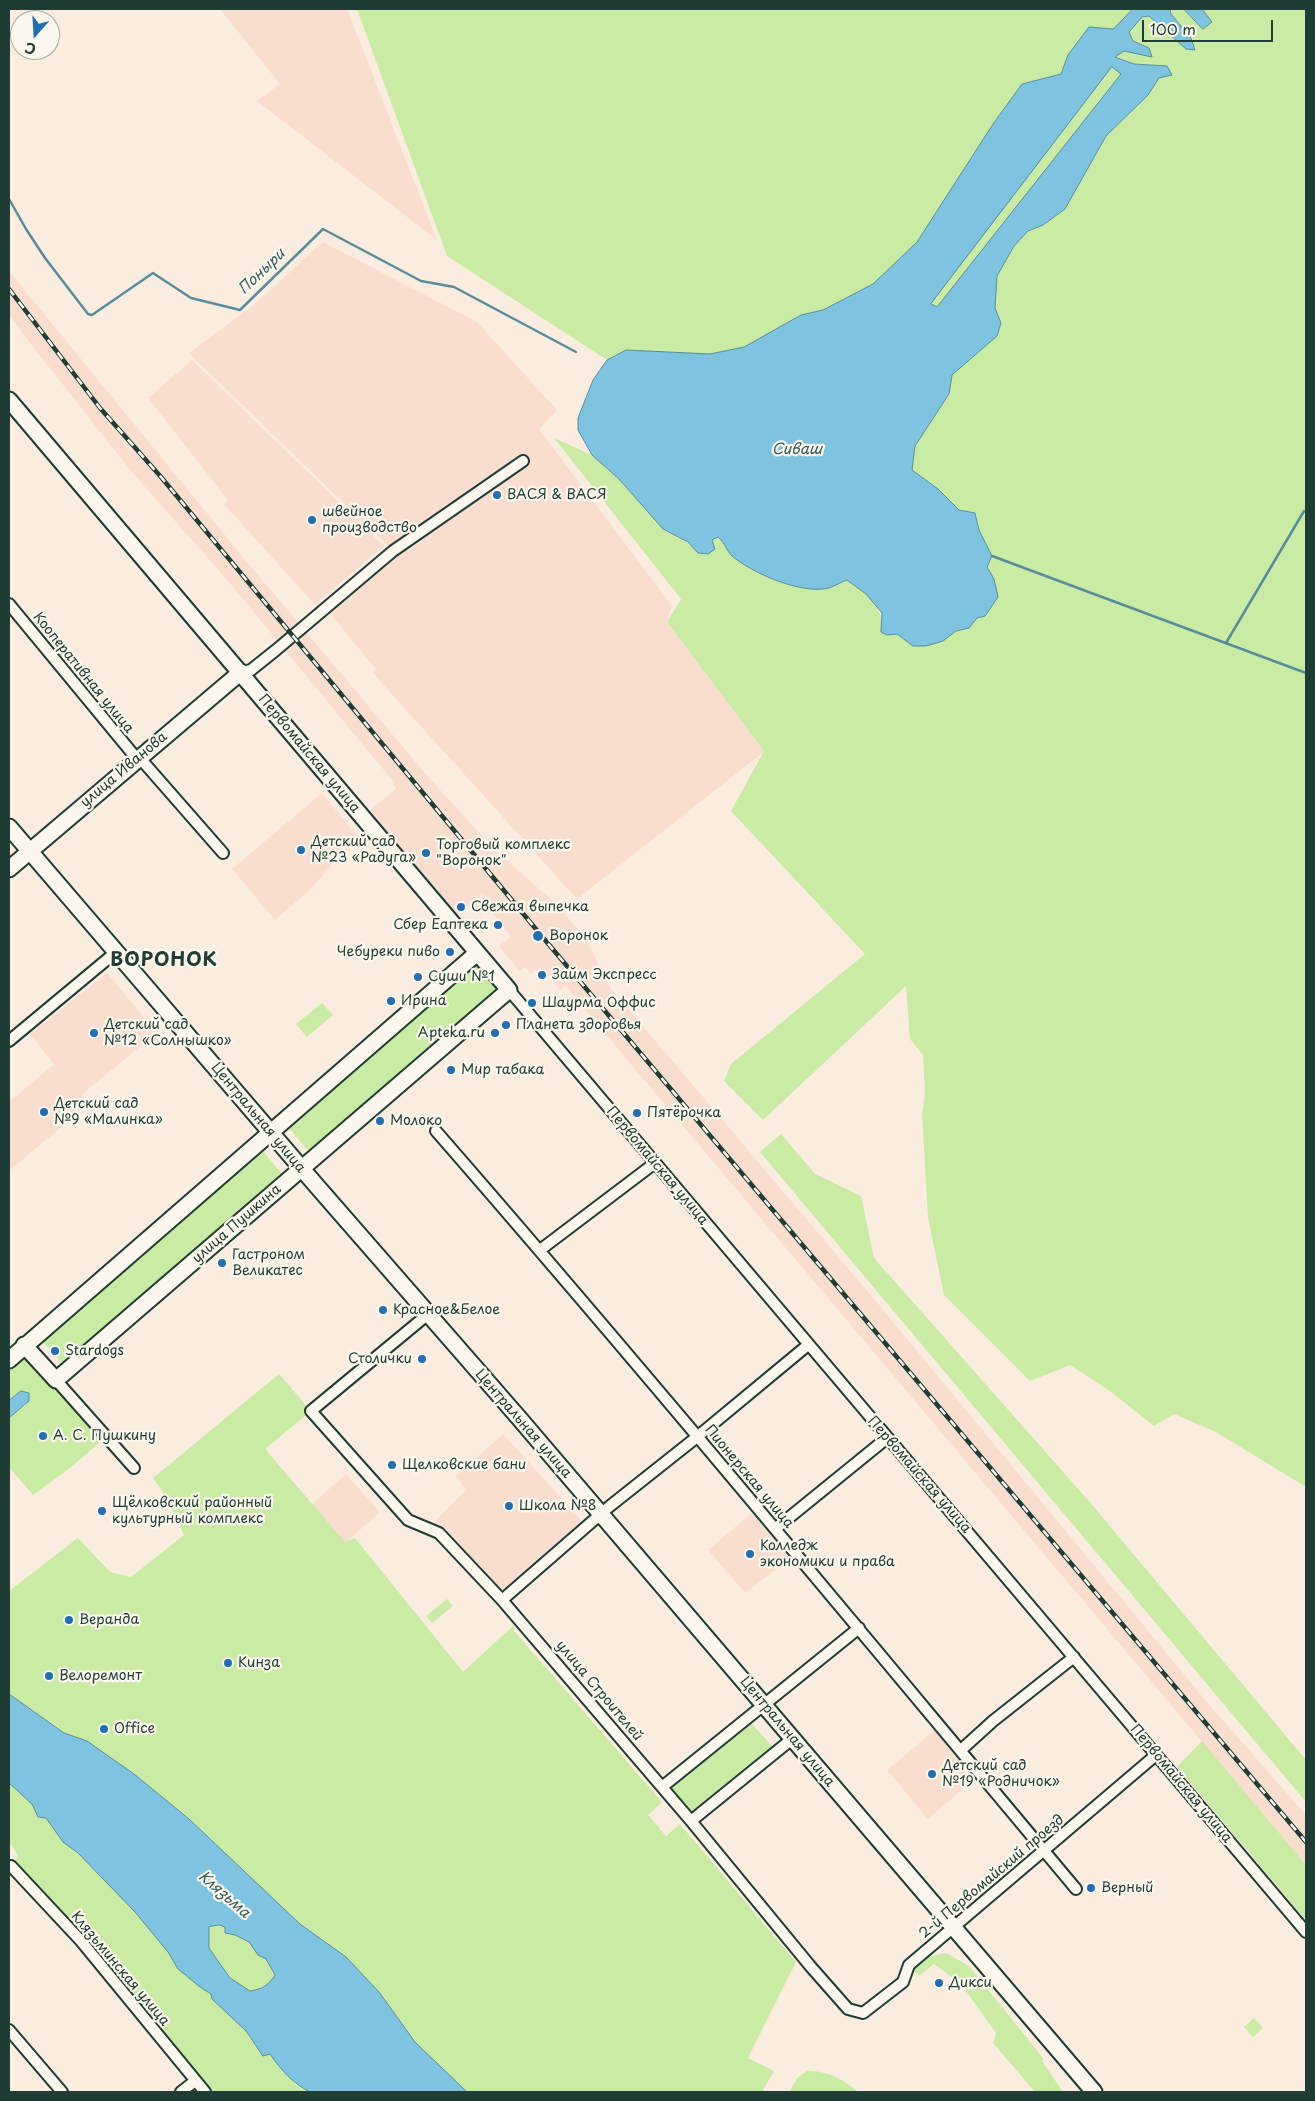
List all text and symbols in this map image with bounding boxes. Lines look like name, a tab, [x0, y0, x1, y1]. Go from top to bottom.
north arrow	[10, 10, 60, 60]
scale bar	[1145, 10, 1276, 42]
text: 100 m	[1150, 17, 1196, 40]
text: С	[22, 37, 39, 60]
water label: Поныри	[235, 245, 289, 299]
water label: Сиваш	[772, 441, 822, 459]
place label: ВАСЯ & ВАСЯ	[507, 487, 606, 503]
marker: ВАСЯ & ВАСЯ	[491, 489, 503, 501]
place label: швейное производство	[322, 504, 417, 536]
marker: швейное производство	[306, 514, 318, 526]
street label: Кооперативная улица	[29, 609, 137, 737]
street label: Первомайская улица	[255, 691, 363, 817]
street label: улица Иванова	[77, 729, 171, 811]
place label: Детский сад №23 «Радуга»	[311, 834, 416, 866]
place label: Торговый комплекс "Воронок"	[436, 837, 570, 870]
marker: Детский сад №23 «Радуга»	[295, 844, 307, 856]
marker: Торговый комплекс "Воронок"	[420, 847, 432, 859]
place label: Свежая выпечка	[471, 899, 589, 915]
marker: Свежая выпечка	[455, 901, 467, 913]
place label: Сбер Еаптека	[393, 917, 488, 933]
marker: Сбер Еаптека	[492, 919, 504, 931]
place label: Воронок	[549, 928, 608, 944]
marker: Воронок	[531, 929, 545, 943]
place label: Чебуреки пиво	[337, 944, 440, 960]
marker: Чебуреки пиво	[444, 946, 456, 958]
district label: ВОРОНОК	[110, 950, 218, 972]
place label: Займ Экспресс	[552, 967, 657, 983]
place label: Суши №1	[428, 969, 495, 985]
marker: Займ Экспресс	[536, 969, 548, 981]
marker: Суши №1	[412, 971, 424, 983]
place label: Ирина	[401, 993, 446, 1009]
marker: Ирина	[385, 995, 397, 1007]
place label: Шаурма Оффис	[542, 995, 655, 1011]
marker: Шаурма Оффис	[526, 997, 538, 1009]
place label: Детский сад №12 «Солнышко»	[104, 1017, 232, 1050]
place label: Планета здоровья	[516, 1017, 641, 1033]
marker: Планета здоровья	[500, 1019, 512, 1031]
place label: Apteka.ru	[418, 1025, 485, 1041]
marker: Детский сад №12 «Солнышко»	[88, 1027, 100, 1039]
marker: Apteka.ru	[489, 1027, 501, 1039]
street label: Центральная улица	[207, 1060, 309, 1176]
place label: Мир табака	[461, 1062, 544, 1078]
marker: Мир табака	[445, 1064, 457, 1076]
place label: Детский сад №9 «Малинка»	[54, 1096, 163, 1128]
street label: Первомайская улица	[603, 1103, 711, 1229]
place label: Пятёрочка	[647, 1105, 721, 1121]
marker: Детский сад №9 «Малинка»	[38, 1106, 50, 1118]
marker: Пятёрочка	[631, 1107, 643, 1119]
place label: Moлоко	[390, 1113, 442, 1129]
marker: Moлоко	[374, 1115, 386, 1127]
street label: улица Пушкина	[189, 1181, 285, 1267]
place label: Гастроном Великатес	[232, 1247, 305, 1280]
marker: Гастроном Великатес	[216, 1257, 228, 1269]
place label: Красное&Белое	[393, 1302, 500, 1318]
marker: Красное&Белое	[377, 1304, 389, 1316]
place label: Stardogs	[65, 1343, 124, 1359]
marker: Stardogs	[49, 1345, 61, 1357]
place label: Столички	[348, 1351, 412, 1367]
marker: Столички	[416, 1353, 428, 1365]
street label: Центральная улица	[471, 1366, 575, 1482]
street label: Первомайская улица	[864, 1413, 974, 1537]
street label: Пионерская улица	[701, 1422, 797, 1532]
place label: А. С. Пушкину	[53, 1428, 156, 1444]
marker: А. С. Пушкину	[37, 1430, 49, 1442]
place label: Щелковские бани	[402, 1457, 526, 1473]
marker: Щелковские бани	[386, 1459, 398, 1471]
place label: Щёлковский районный культурный комплекс	[112, 1495, 272, 1528]
place label: Школа №8	[519, 1498, 597, 1514]
marker: Школа №8	[503, 1500, 515, 1512]
marker: Щёлковский районный культурный комплекс	[96, 1505, 108, 1517]
place label: Колледж экономики и права	[760, 1538, 895, 1570]
marker: Колледж экономики и права	[744, 1548, 756, 1560]
place label: Веранда	[79, 1612, 139, 1628]
marker: Веранда	[63, 1614, 75, 1626]
street label: улица Строителей	[552, 1637, 646, 1745]
place label: Кинза	[238, 1655, 280, 1671]
marker: Кинза	[222, 1657, 234, 1669]
place label: Велоремонт	[59, 1668, 142, 1684]
marker: Велоремонт	[43, 1670, 55, 1682]
street label: Центральная улица	[736, 1674, 838, 1790]
place label: Office	[114, 1721, 155, 1737]
street label: Первомайская улица	[1127, 1721, 1235, 1847]
marker: Office	[98, 1723, 110, 1735]
place label: Детский сад №19 «Родничок»	[942, 1758, 1060, 1790]
marker: Детский сад №19 «Родничок»	[926, 1768, 938, 1780]
street label: 2-й Первомайский проезд	[916, 1812, 1068, 1942]
water label: Клязьма	[195, 1868, 253, 1922]
place label: Верный	[1101, 1880, 1153, 1896]
marker: Верный	[1085, 1882, 1097, 1894]
street label: Клязьминская улица	[67, 1908, 173, 2030]
place label: Дикси	[949, 1975, 992, 1991]
marker: Дикси	[933, 1977, 945, 1989]

